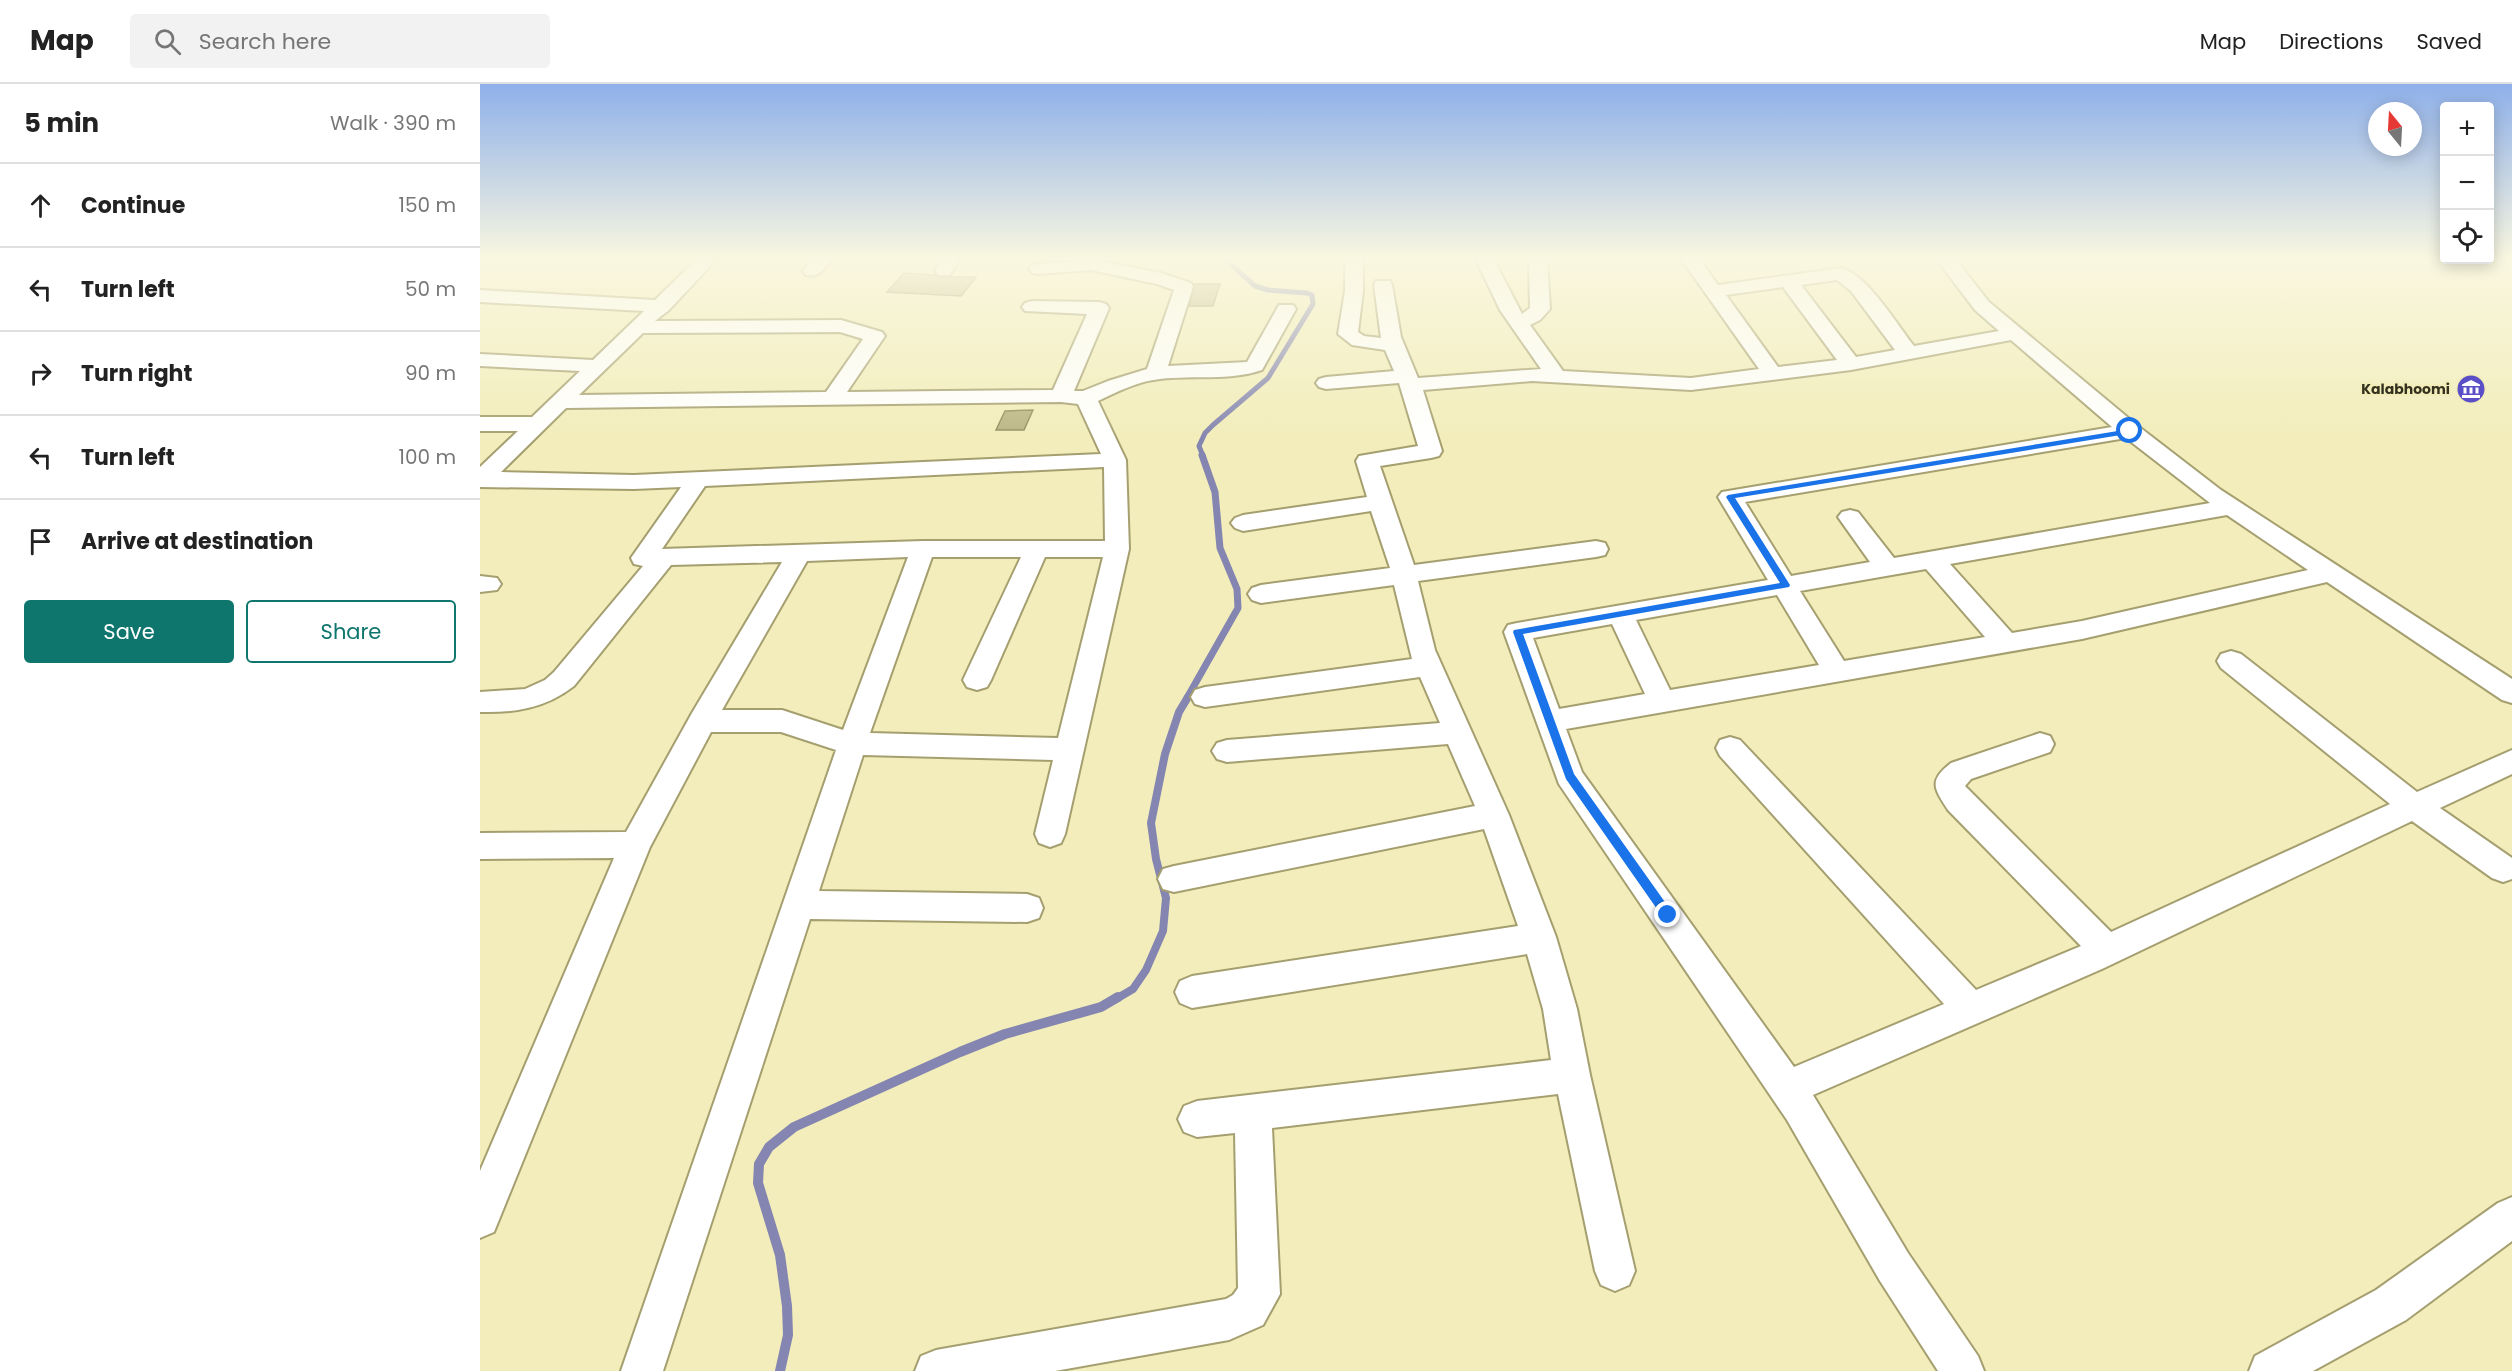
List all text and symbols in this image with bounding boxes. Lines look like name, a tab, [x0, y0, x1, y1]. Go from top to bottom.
search box	[130, 14, 550, 68]
text: Map	[30, 21, 94, 60]
icon: search	[151, 25, 184, 58]
text: Search here	[199, 26, 331, 57]
text: Map	[2200, 27, 2246, 56]
text: Directions	[2279, 27, 2383, 56]
text: Saved	[2416, 27, 2482, 56]
north arrow	[2368, 102, 2422, 156]
map controls	[2440, 102, 2494, 264]
button: +	[2440, 102, 2494, 156]
text: 5 min	[24, 105, 99, 141]
text: Walk · 390 m	[330, 109, 456, 137]
button: −	[2440, 156, 2494, 210]
icon: ahead	[24, 189, 57, 222]
text: Continue	[81, 190, 185, 221]
text: 150 m	[399, 191, 456, 219]
button: locate	[2440, 210, 2494, 264]
icon: left	[24, 273, 57, 306]
text: Turn left	[81, 274, 175, 305]
text: 50 m	[405, 275, 456, 303]
icon: right	[24, 357, 57, 390]
text: Turn right	[81, 358, 192, 389]
text: 90 m	[405, 359, 456, 387]
museum icon: Kalabhoomi	[2455, 373, 2487, 405]
place label: Kalabhoomi	[2361, 379, 2450, 399]
route start	[2116, 417, 2142, 443]
icon: left	[24, 441, 57, 474]
text: Turn left	[81, 442, 175, 473]
text: 100 m	[399, 443, 456, 471]
icon: arrive	[24, 525, 57, 558]
text: Arrive at destination	[81, 526, 313, 557]
button: Save	[24, 600, 234, 663]
button: Share	[246, 600, 456, 663]
route end	[1654, 901, 1680, 927]

